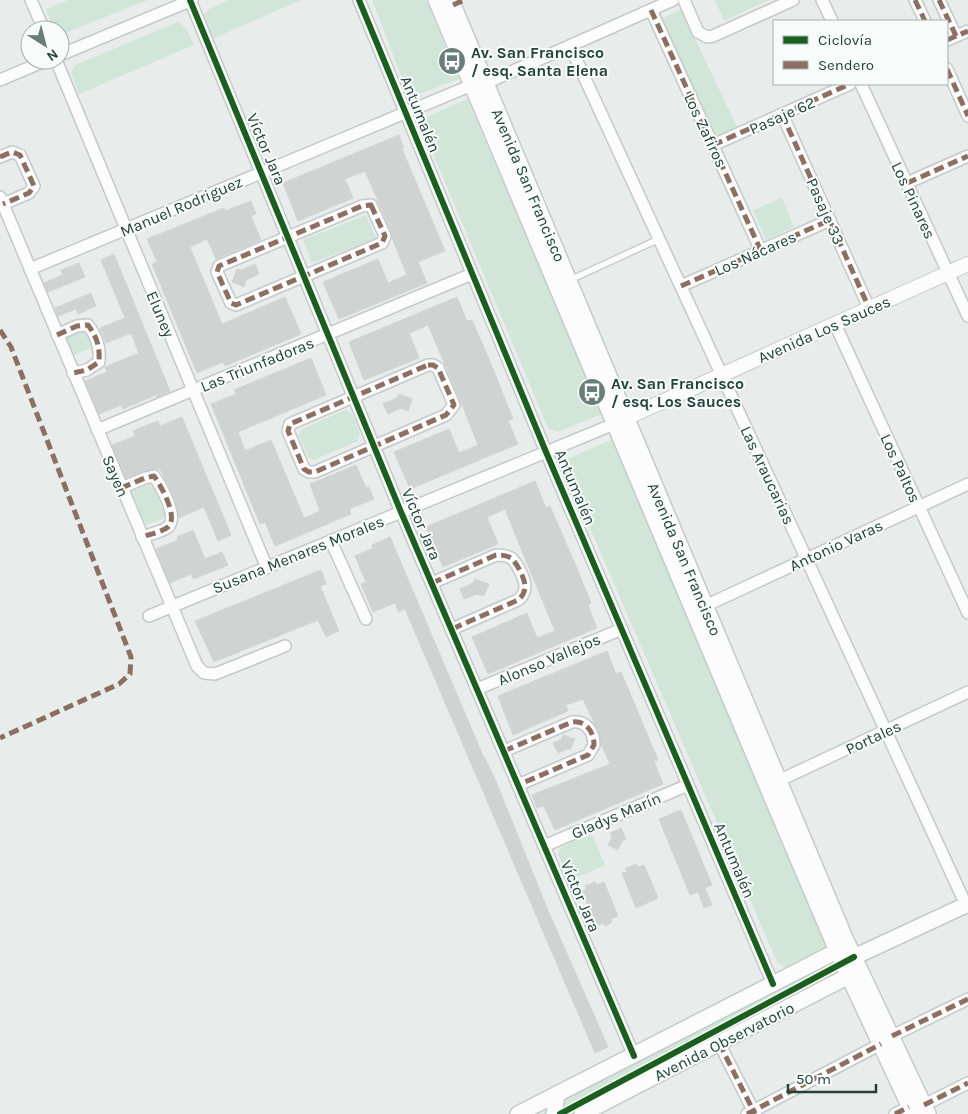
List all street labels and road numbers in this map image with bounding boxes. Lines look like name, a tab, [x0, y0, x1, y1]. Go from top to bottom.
street label: Antumalén	[397, 73, 444, 155]
street label: Los Zafiros	[680, 90, 731, 170]
street label: Pasaje 62	[746, 92, 818, 138]
street label: Avenida San Francisco	[488, 106, 569, 265]
street label: Víctor Jara	[243, 110, 290, 188]
street label: Los Pinares	[887, 159, 940, 242]
street label: Manuel Rodriguez	[117, 172, 245, 241]
street label: Pasaje 33	[802, 175, 849, 247]
street label: Los Nácares	[711, 227, 799, 280]
street label: Eluney	[142, 288, 179, 341]
street label: Avenida Los Sauces	[755, 292, 893, 367]
street label: Las Triunfadoras	[198, 333, 317, 396]
street label: Las Araucarias	[736, 423, 799, 528]
street label: Los Paltos	[876, 431, 925, 506]
street label: Antumalén	[551, 446, 600, 528]
street label: Sayen	[98, 452, 133, 500]
street label: Avenida San Francisco	[644, 480, 725, 639]
street label: Víctor Jara	[398, 485, 445, 563]
street label: Susana Menares Morales	[210, 511, 387, 598]
street label: Antonio Varas	[786, 516, 886, 575]
street label: Alonso Vallejos	[495, 629, 603, 690]
street label: Portales	[842, 716, 904, 759]
street label: Gladys Marín	[569, 788, 664, 843]
street label: Antumalén	[710, 819, 759, 901]
street label: Víctor Jara	[557, 857, 604, 935]
street label: Avenida Observatorio	[651, 998, 797, 1085]

